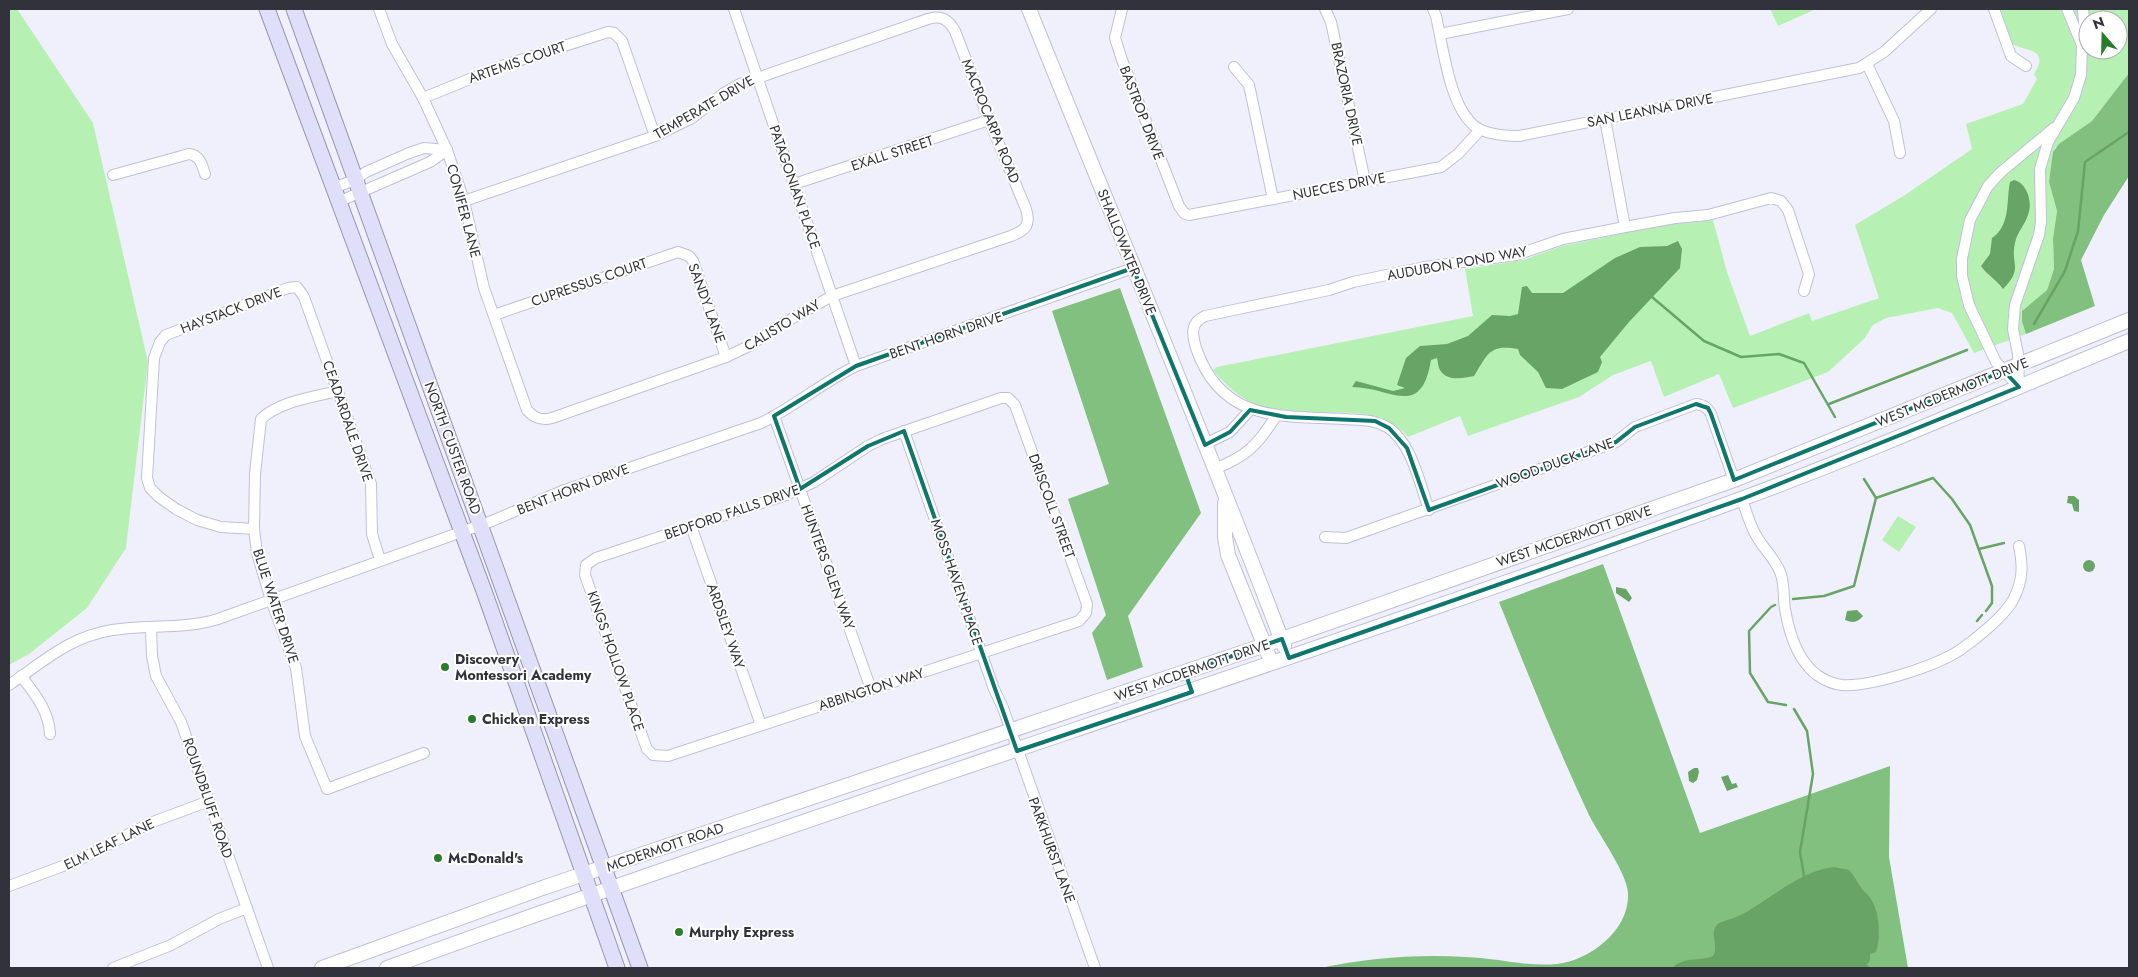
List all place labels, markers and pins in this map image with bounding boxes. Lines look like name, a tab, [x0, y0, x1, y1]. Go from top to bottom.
place label: Discovery Montessori Academy	[455, 649, 592, 685]
marker: Discovery Montessori Academy	[439, 661, 451, 673]
place label: Chicken Express	[482, 709, 590, 729]
marker: Chicken Express	[466, 713, 478, 725]
place label: McDonald's	[448, 848, 524, 868]
marker: McDonald's	[432, 852, 444, 864]
place label: Murphy Express	[689, 922, 795, 942]
marker: Murphy Express	[673, 926, 685, 938]

